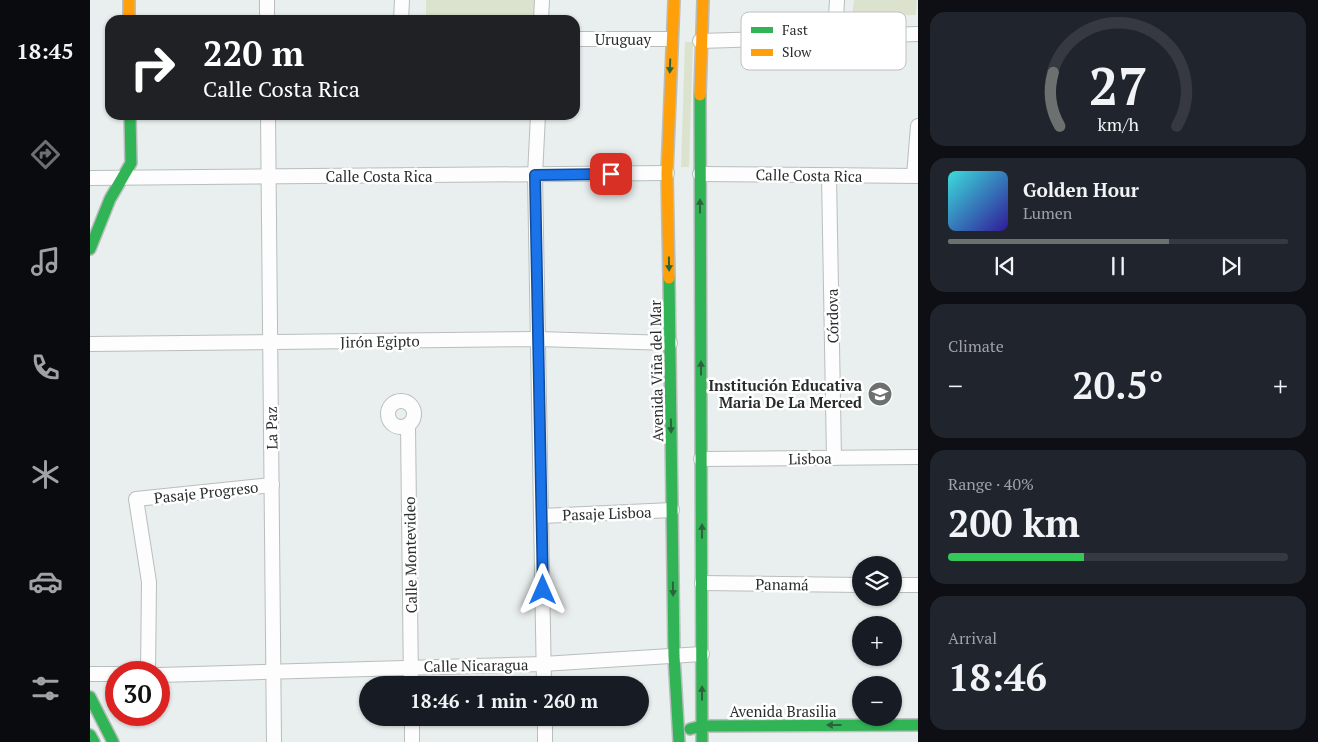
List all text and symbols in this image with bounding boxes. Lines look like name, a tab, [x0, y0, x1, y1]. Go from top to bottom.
legend	[741, 12, 906, 70]
text: Fast	[782, 20, 809, 39]
street label: Uruguay	[595, 29, 651, 49]
text: 220 m	[203, 30, 304, 76]
icon: right	[120, 35, 185, 100]
text: 18:45	[16, 36, 74, 65]
text: Slow	[782, 42, 812, 61]
text: 27	[1089, 51, 1147, 120]
one-way arrow	[666, 58, 674, 74]
text: Calle Costa Rica	[203, 74, 360, 103]
text: km/h	[1097, 112, 1139, 136]
icon: directions	[28, 137, 63, 172]
pin	[590, 153, 632, 195]
icon: arrive	[597, 160, 625, 188]
street label: Calle Costa Rica	[755, 164, 863, 186]
street label: Calle Costa Rica	[326, 166, 433, 186]
text: Golden Hour	[1023, 177, 1139, 202]
one-way arrow	[696, 198, 704, 214]
text: Lumen	[1023, 202, 1072, 224]
icon: music	[28, 244, 63, 279]
icon: previous	[991, 252, 1019, 280]
icon: pause	[1104, 252, 1132, 280]
icon: next	[1217, 252, 1245, 280]
one-way arrow	[665, 256, 673, 272]
street label: Córdova	[822, 288, 842, 344]
street label: Avenida Viña del Mar	[645, 300, 667, 442]
street label: Jirón Egipto	[340, 330, 420, 352]
text: Climate	[948, 335, 1004, 357]
icon: phone	[28, 350, 63, 385]
one-way arrow	[697, 360, 705, 376]
text: 20.5°	[1072, 360, 1164, 410]
text: −	[948, 367, 963, 404]
text: +	[1273, 367, 1288, 404]
place label: Institución Educativa Maria De La Merced	[708, 375, 863, 412]
school or university icon: Institución Educativa Maria De La Merced	[867, 381, 893, 407]
street label: La Paz	[261, 406, 281, 450]
one-way arrow	[667, 418, 675, 434]
street label: Lisboa	[788, 448, 832, 468]
icon: climate	[28, 457, 63, 492]
text: Range · 40%	[948, 473, 1034, 495]
street label: Pasaje Progreso	[153, 477, 259, 507]
street label: Calle Montevideo	[399, 496, 421, 614]
text: 200 km	[948, 498, 1080, 548]
street label: Pasaje Lisboa	[562, 501, 652, 525]
one-way arrow	[698, 523, 706, 539]
map controls	[852, 556, 902, 726]
button: layers	[852, 556, 902, 606]
position arrow	[516, 563, 568, 615]
icon: car	[28, 564, 63, 599]
street label: Panamá	[755, 574, 809, 594]
one-way arrow	[670, 581, 678, 597]
button: +	[852, 616, 902, 666]
text: Arrival	[948, 627, 997, 649]
text: 18:46	[948, 652, 1047, 702]
street label: Calle Nicaragua	[423, 654, 529, 676]
speed limit sign: 30	[105, 661, 170, 726]
icon: filters	[28, 671, 63, 706]
button: −	[852, 676, 902, 726]
one-way arrow	[698, 685, 706, 701]
text: 18:46 · 1 min · 260 m	[410, 688, 598, 713]
street label: Avenida Brasilia	[729, 701, 837, 721]
one-way arrow	[826, 721, 842, 729]

